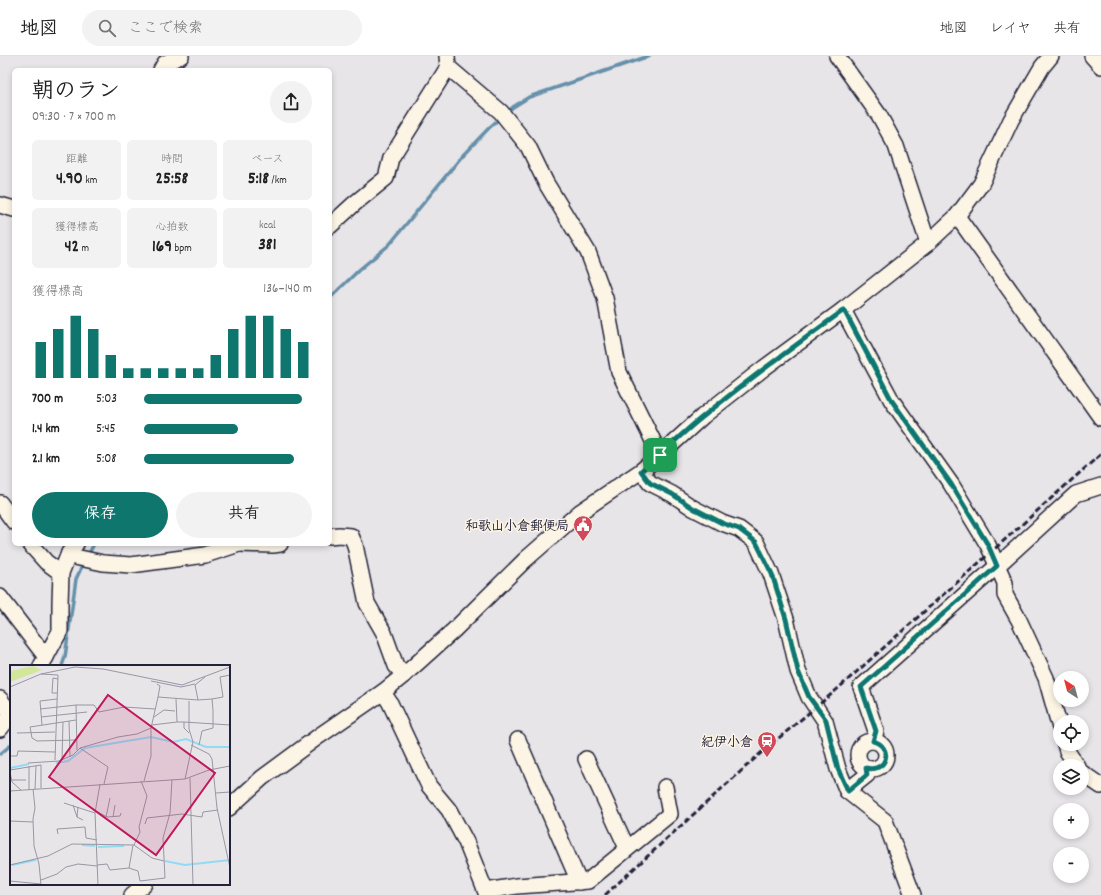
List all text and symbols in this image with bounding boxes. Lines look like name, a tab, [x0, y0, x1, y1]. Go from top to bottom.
search box	[82, 10, 362, 46]
text: 地図	[20, 17, 58, 44]
icon: search	[96, 17, 118, 39]
text: ここで検索	[128, 18, 203, 40]
text: 地図	[940, 19, 968, 39]
text: レイヤ	[990, 19, 1031, 39]
text: 共有	[1053, 19, 1081, 39]
text: 朝のラン	[32, 77, 120, 108]
button: share	[270, 81, 312, 123]
text: 09:30 · 7 × 700 m	[32, 108, 116, 127]
text: 距離	[66, 152, 88, 168]
text: 時間	[161, 152, 183, 168]
text: ペース	[251, 152, 284, 168]
text: 4.90	[56, 168, 83, 192]
text: 25:58	[156, 168, 188, 192]
text: 5:18	[248, 168, 269, 192]
text: km	[83, 173, 97, 189]
text: /km	[269, 173, 287, 189]
text: kcal	[259, 218, 276, 234]
text: 獲得標高	[55, 220, 99, 236]
text: 心拍数	[155, 220, 188, 236]
text: 381	[258, 234, 276, 258]
text: 42	[64, 236, 79, 260]
text: 169	[152, 236, 172, 260]
text: m	[79, 241, 89, 257]
text: bpm	[172, 241, 192, 257]
text: 136–140 m	[263, 280, 312, 299]
text: 獲得標高	[32, 283, 84, 302]
text: 700 m	[32, 390, 63, 409]
text: 5:03	[96, 390, 117, 409]
text: 1.4 km	[32, 420, 60, 439]
text: 5:45	[96, 420, 116, 439]
pin	[643, 438, 677, 472]
icon: arrive	[649, 444, 671, 466]
text: 2.1 km	[32, 450, 60, 469]
text: 5:08	[96, 450, 116, 469]
button: 保存	[32, 492, 168, 538]
button: 共有	[176, 492, 312, 538]
public building icon: 和歌山小倉郵便局	[572, 514, 594, 542]
place label: 和歌山小倉郵便局	[465, 518, 569, 537]
inset map	[10, 665, 230, 885]
north arrow	[1053, 671, 1089, 707]
map controls	[1053, 671, 1089, 883]
button: locate	[1053, 715, 1089, 751]
station icon: 紀伊小倉	[756, 730, 778, 758]
place label: 紀伊小倉	[701, 734, 753, 753]
button: layers	[1053, 759, 1089, 795]
button: +	[1053, 803, 1089, 839]
button: −	[1053, 847, 1089, 883]

